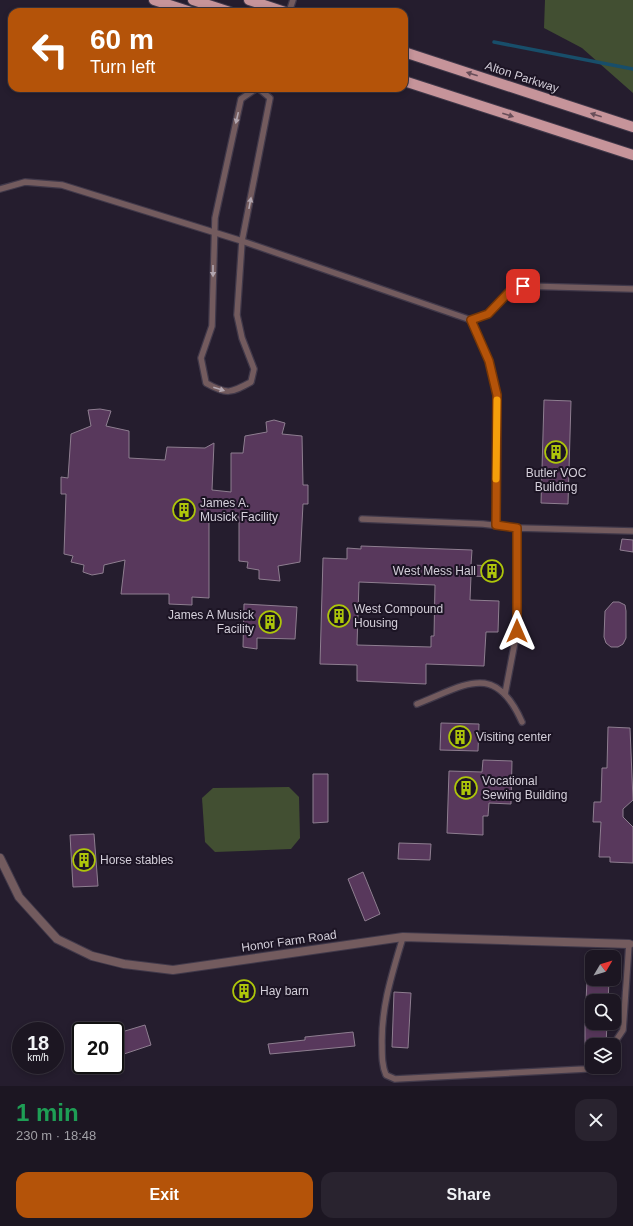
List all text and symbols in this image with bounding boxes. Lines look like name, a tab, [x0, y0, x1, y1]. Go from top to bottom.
icon: left	[24, 24, 76, 76]
text: 60 m	[90, 24, 154, 55]
text: Turn left	[90, 57, 155, 77]
street label: Alton Parkway	[483, 58, 561, 96]
one-way arrow	[466, 71, 478, 77]
one-way arrow	[233, 112, 239, 125]
one-way arrow	[502, 112, 514, 118]
one-way arrow	[590, 112, 602, 118]
one-way arrow	[247, 197, 253, 209]
one-way arrow	[210, 265, 216, 278]
pin	[506, 269, 540, 303]
icon: arrive	[512, 275, 534, 297]
one-way arrow	[214, 386, 226, 392]
building icon: Butler VOC Building	[543, 439, 569, 465]
place label: Butler VOC Building	[526, 466, 587, 494]
place label: James A. Musick Facility	[200, 496, 278, 524]
building icon: James A. Musick Facility	[171, 497, 197, 523]
building icon: West Mess Hall	[479, 558, 505, 584]
place label: West Mess Hall	[393, 564, 476, 578]
place label: West Compound Housing	[354, 602, 443, 630]
building icon: West Compound Housing	[326, 603, 352, 629]
place label: James A Musick Facility	[168, 608, 255, 636]
building icon: James A Musick Facility	[257, 609, 283, 635]
position arrow	[496, 610, 538, 652]
building icon: Visiting center	[447, 724, 473, 750]
place label: Visiting center	[476, 730, 551, 744]
place label: Vocational Sewing Building	[482, 774, 567, 802]
building icon: Vocational Sewing Building	[453, 775, 479, 801]
building icon: Horse stables	[71, 847, 97, 873]
place label: Horse stables	[100, 853, 173, 867]
street label: Honor Farm Road	[240, 927, 338, 955]
north arrow	[585, 950, 621, 986]
map controls	[585, 950, 621, 1074]
building icon: Hay barn	[231, 978, 257, 1004]
place label: Hay barn	[260, 984, 309, 998]
button: search	[585, 994, 621, 1030]
speed limit sign: 20	[72, 1022, 124, 1074]
text: 18	[27, 1032, 49, 1054]
button: layers	[585, 1038, 621, 1074]
text: km/h	[27, 1052, 49, 1063]
text: 1 min	[16, 1099, 79, 1126]
button: close	[575, 1099, 617, 1141]
text: 230 m · 18:48	[16, 1128, 96, 1143]
button: Exit	[16, 1172, 313, 1218]
button: Share	[321, 1172, 617, 1218]

